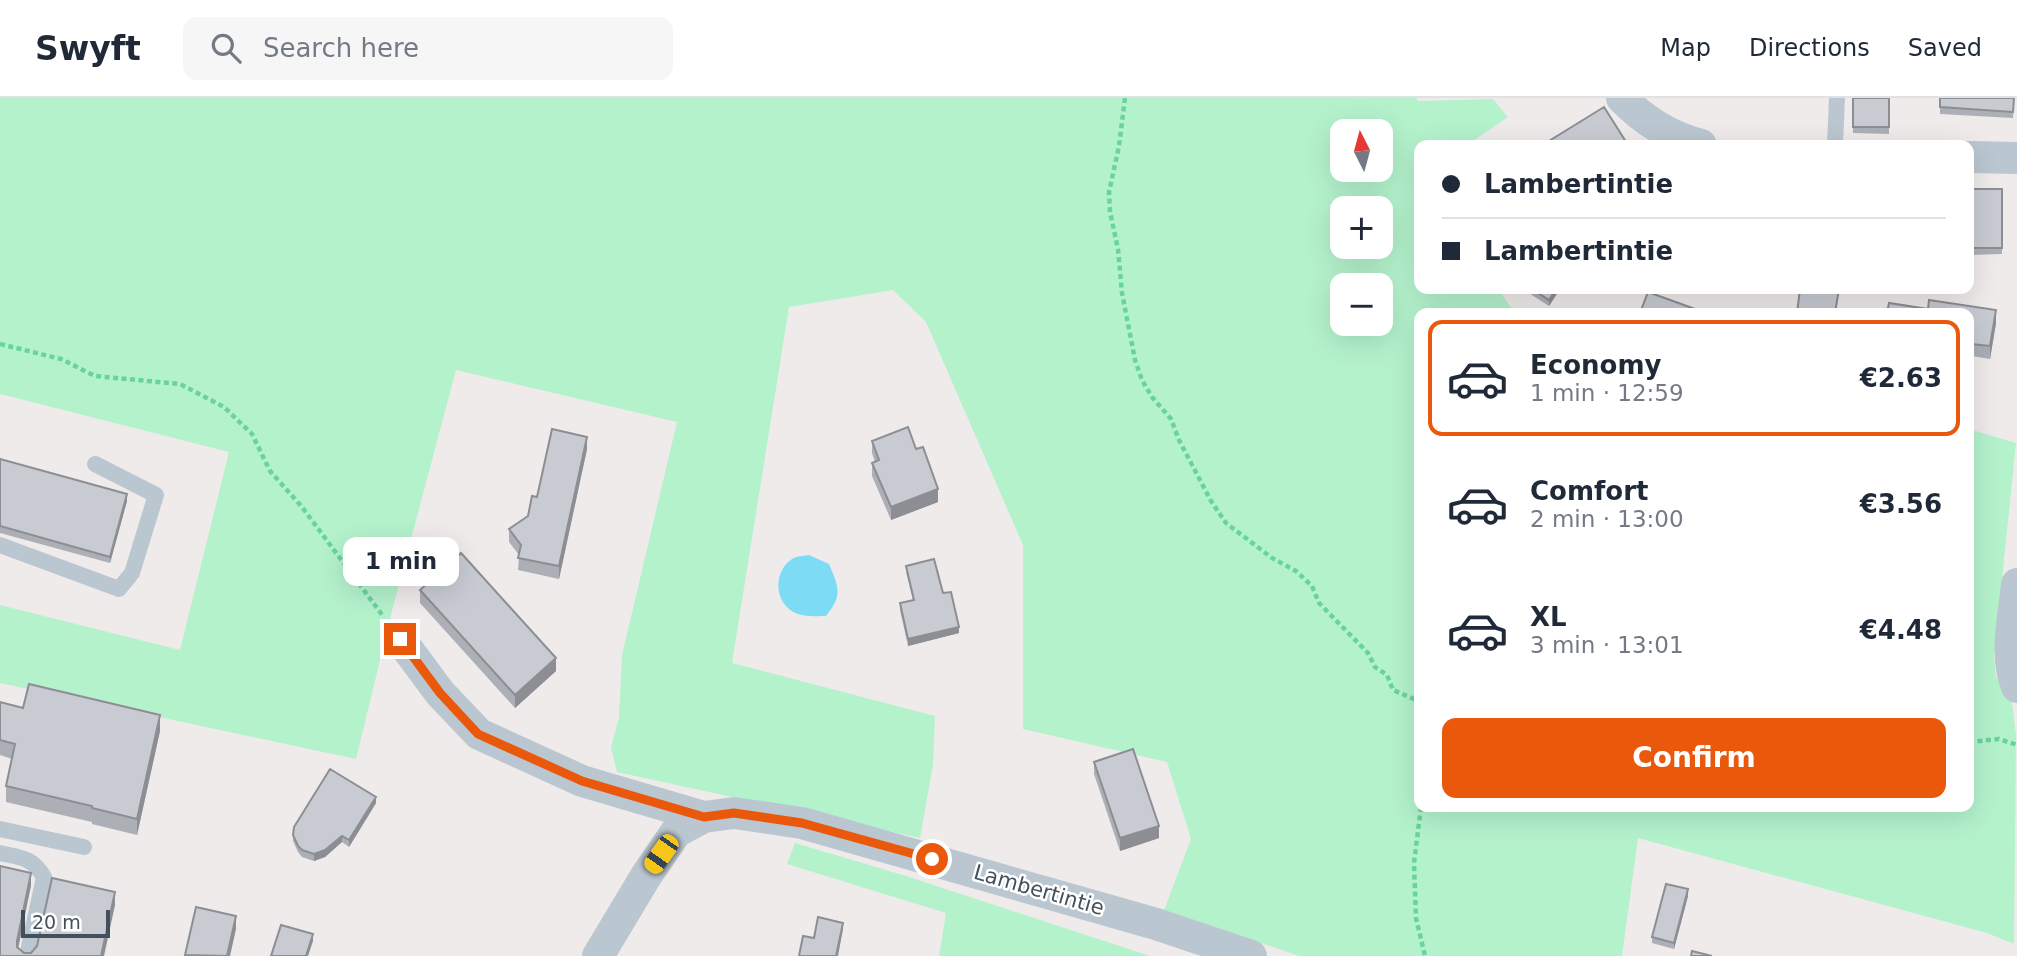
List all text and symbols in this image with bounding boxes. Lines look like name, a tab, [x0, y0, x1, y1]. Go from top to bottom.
search box	[183, 17, 673, 80]
text: Swyft	[35, 29, 141, 68]
icon: search	[207, 29, 245, 67]
text: Search here	[263, 33, 419, 63]
text: Map	[1660, 34, 1711, 62]
text: Directions	[1749, 34, 1870, 62]
text: Saved	[1908, 34, 1982, 62]
north arrow	[1330, 119, 1393, 182]
map controls	[1330, 119, 1393, 336]
text: Lambertintie	[1484, 169, 1673, 199]
button: +	[1330, 196, 1393, 259]
text: Lambertintie	[1484, 236, 1673, 266]
button: −	[1330, 273, 1393, 336]
icon: car	[1446, 347, 1509, 410]
text: Economy	[1530, 350, 1661, 380]
text: €2.63	[1860, 363, 1942, 393]
text: 1 min · 12:59	[1530, 380, 1684, 406]
icon: car	[1446, 473, 1509, 536]
text: Comfort	[1530, 476, 1648, 506]
text: €3.56	[1860, 489, 1942, 519]
text: 2 min · 13:00	[1530, 506, 1684, 532]
callout: 1 min	[342, 538, 458, 587]
text: 1 min	[365, 548, 437, 574]
icon: car	[1446, 599, 1509, 662]
text: XL	[1530, 602, 1567, 632]
text: €4.48	[1860, 615, 1942, 645]
route end	[384, 623, 416, 655]
text: 3 min · 13:01	[1530, 632, 1684, 658]
button: Confirm	[1442, 718, 1946, 798]
car	[641, 831, 682, 877]
route start	[916, 843, 948, 875]
street label: Lambertintie	[971, 860, 1107, 920]
scale bar	[21, 907, 110, 939]
text: 20 m	[32, 911, 81, 933]

